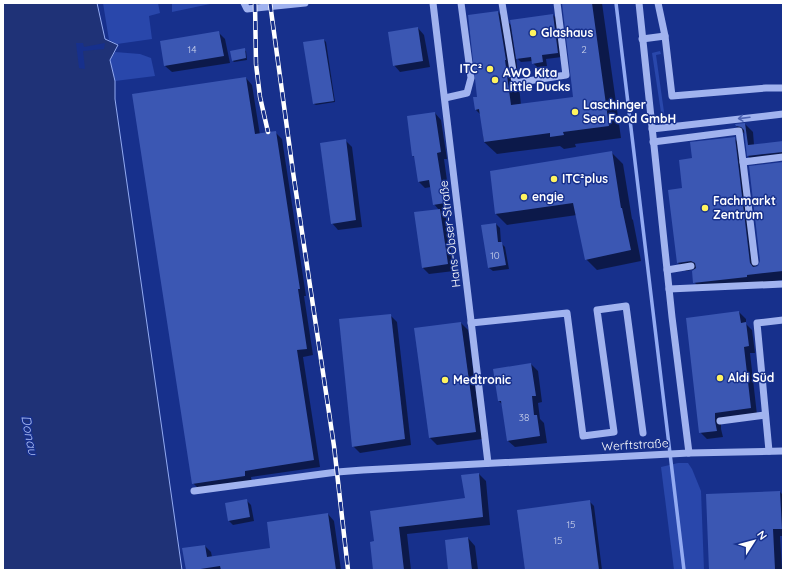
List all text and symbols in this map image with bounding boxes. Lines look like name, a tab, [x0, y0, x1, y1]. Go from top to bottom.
place label: Glashaus	[541, 25, 593, 40]
marker: Glashaus	[528, 28, 538, 38]
house number: 14	[188, 43, 196, 56]
house number: 2	[581, 43, 587, 56]
place label: ITC²	[460, 61, 482, 76]
marker: ITC²	[485, 64, 495, 74]
place label: AWO Kita Little Ducks	[503, 65, 571, 94]
marker: AWO Kita Little Ducks	[490, 75, 500, 85]
place label: Laschinger Sea Food GmbH	[583, 97, 676, 126]
marker: Laschinger Sea Food GmbH	[570, 107, 580, 117]
one-way arrow	[738, 115, 751, 122]
place label: ITC²plus	[562, 171, 608, 186]
marker: ITC²plus	[549, 174, 559, 184]
street label: Hans-Obser-Straße	[435, 179, 464, 289]
place label: engie	[532, 189, 564, 204]
marker: engie	[519, 192, 529, 202]
place label: Fachmarkt Zentrum	[713, 193, 776, 222]
marker: Fachmarkt Zentrum	[700, 203, 710, 213]
house number: 10	[490, 249, 500, 262]
place label: Aldi Süd	[728, 370, 774, 385]
place label: Medtronic	[453, 372, 511, 387]
marker: Aldi Süd	[715, 373, 725, 383]
marker: Medtronic	[440, 375, 450, 385]
house number: 38	[519, 411, 529, 424]
water label: Donau	[18, 414, 42, 457]
street label: Werftstraße	[601, 435, 669, 454]
house number: 15	[566, 518, 576, 531]
north arrow	[734, 521, 774, 561]
text: N	[754, 528, 770, 543]
house number: 15	[553, 534, 563, 547]

